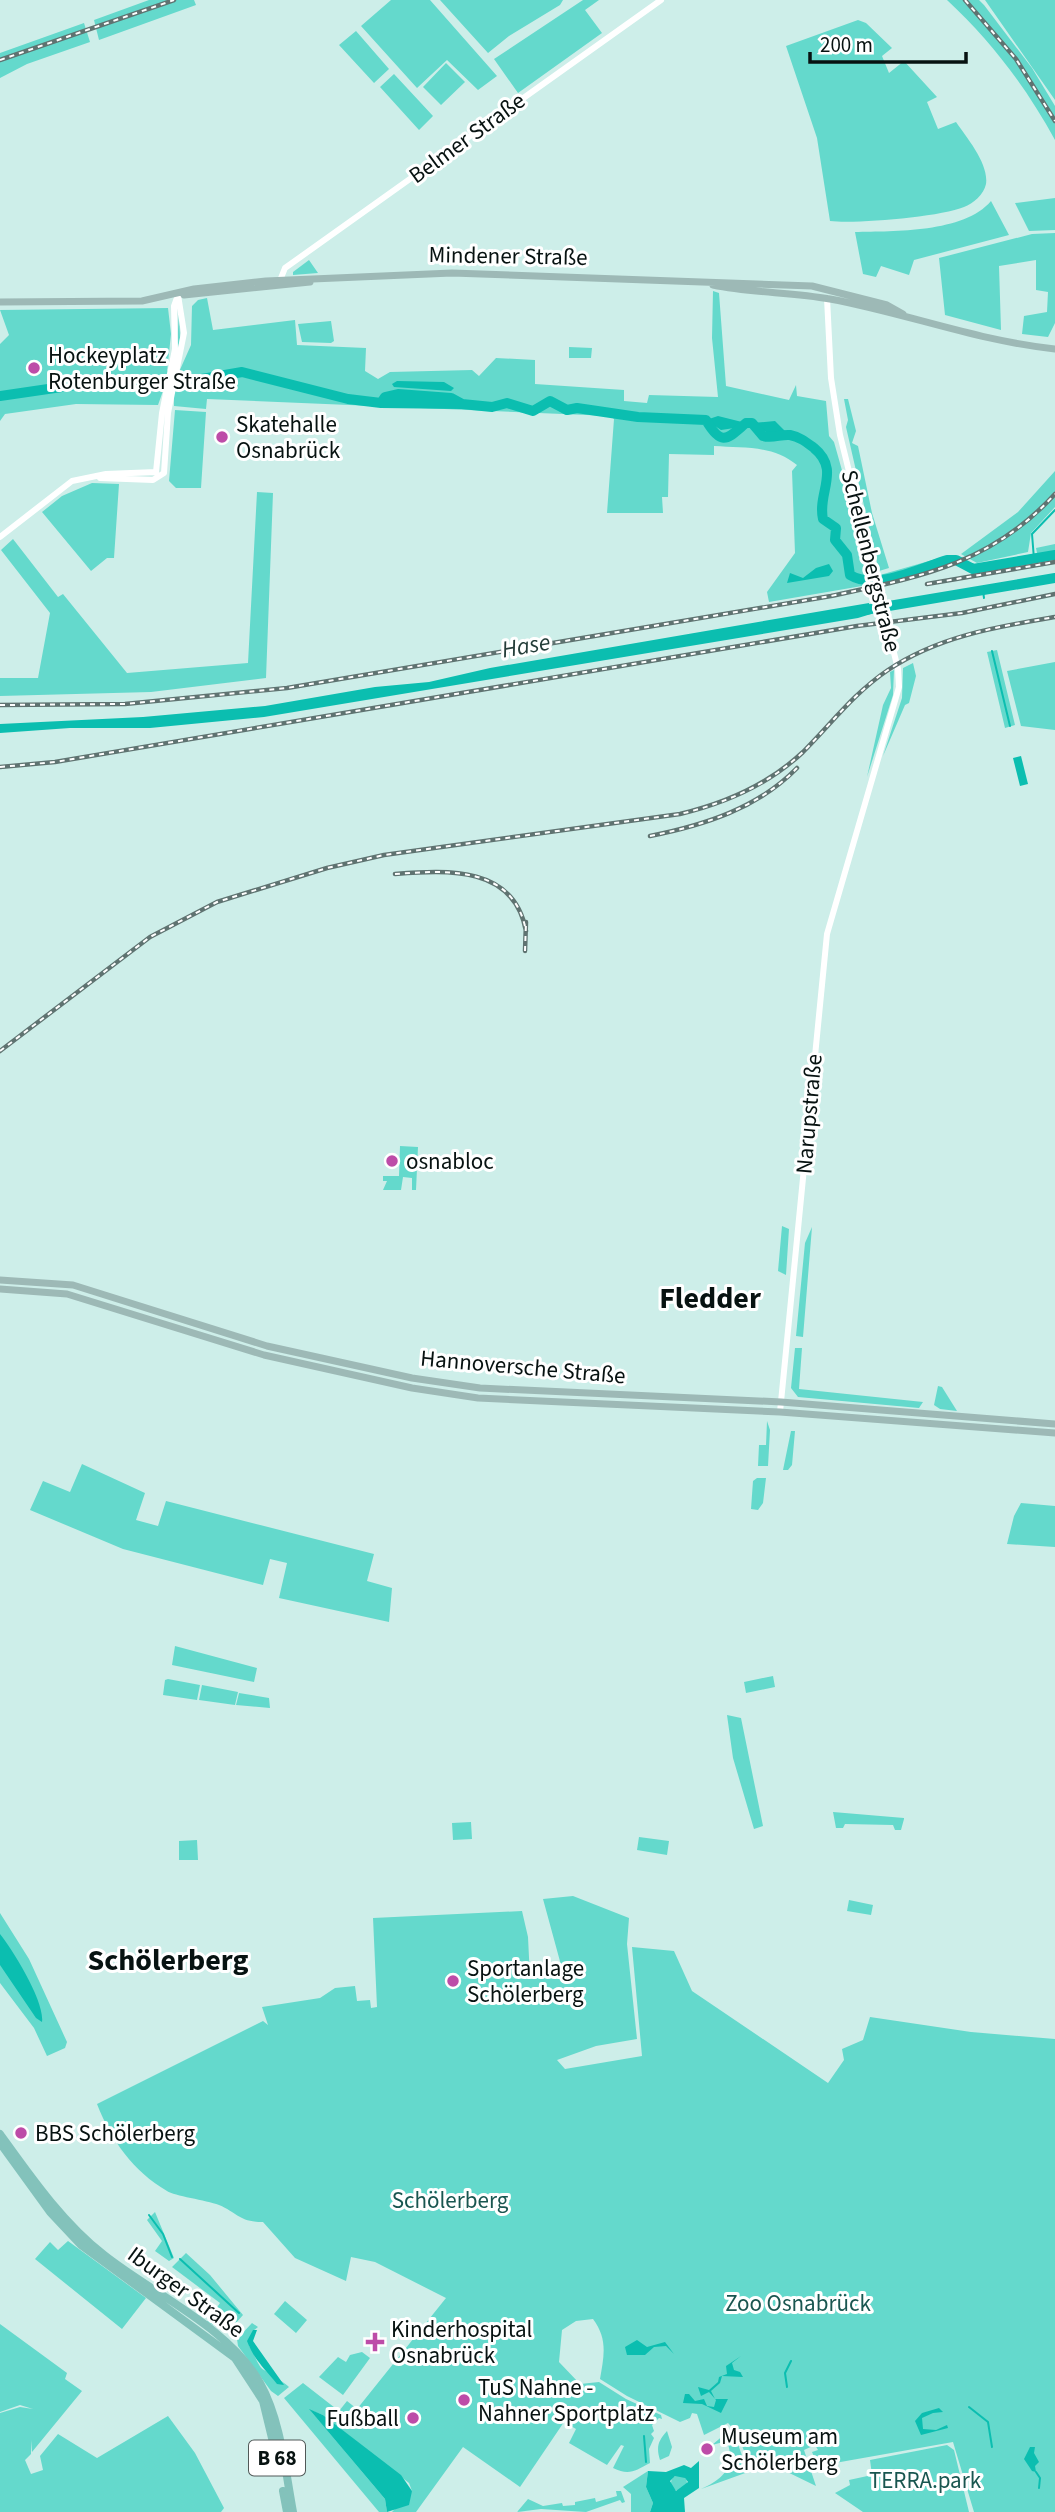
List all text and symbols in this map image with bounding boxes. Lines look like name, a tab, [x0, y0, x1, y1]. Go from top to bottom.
scale bar	[810, 21, 966, 65]
text: 200 m	[820, 30, 873, 60]
street label: Belmer Straße	[402, 84, 532, 192]
street label: Mindener Straße	[428, 238, 588, 274]
place label: Hockeyplatz Rotenburger Straße	[48, 339, 236, 398]
marker: Hockeyplatz Rotenburger Straße	[26, 360, 42, 376]
place label: Skatehalle Osnabrück	[236, 408, 341, 467]
marker: Skatehalle Osnabrück	[214, 429, 230, 445]
street label: Schellenbergstraße	[832, 467, 910, 655]
water label: Hase	[499, 625, 553, 667]
street label: Narupstraße	[787, 1053, 831, 1175]
place label: osnabloc	[406, 1145, 494, 1178]
marker: osnabloc	[384, 1153, 400, 1169]
district label: Fledder	[659, 1277, 761, 1320]
street label: Hannoversche Straße	[419, 1342, 627, 1392]
district label: Schölerberg	[88, 1939, 248, 1982]
place label: Sportanlage Schölerberg	[467, 1952, 584, 2011]
marker: Sportanlage Schölerberg	[445, 1973, 461, 1989]
place label: BBS Schölerberg	[35, 2117, 195, 2150]
marker: BBS Schölerberg	[13, 2125, 29, 2141]
park label: Schölerberg	[392, 2184, 509, 2217]
street label: Iburger Straße	[121, 2238, 251, 2346]
park label: Zoo Osnabrück	[725, 2287, 871, 2320]
place label: Kinderhospital Osnabrück	[391, 2313, 532, 2372]
marker: Kinderhospital Osnabrück	[365, 2332, 385, 2352]
place label: TuS Nahne - Nahner Sportplatz	[478, 2371, 655, 2430]
marker: TuS Nahne - Nahner Sportplatz	[456, 2392, 472, 2408]
place label: Fußball	[327, 2402, 399, 2435]
marker: Fußball	[405, 2410, 421, 2426]
place label: Museum am Schölerberg	[721, 2420, 838, 2479]
road number: B 68	[249, 2440, 305, 2476]
marker: Museum am Schölerberg	[699, 2441, 715, 2457]
park label: TERRA.park	[869, 2464, 982, 2497]

